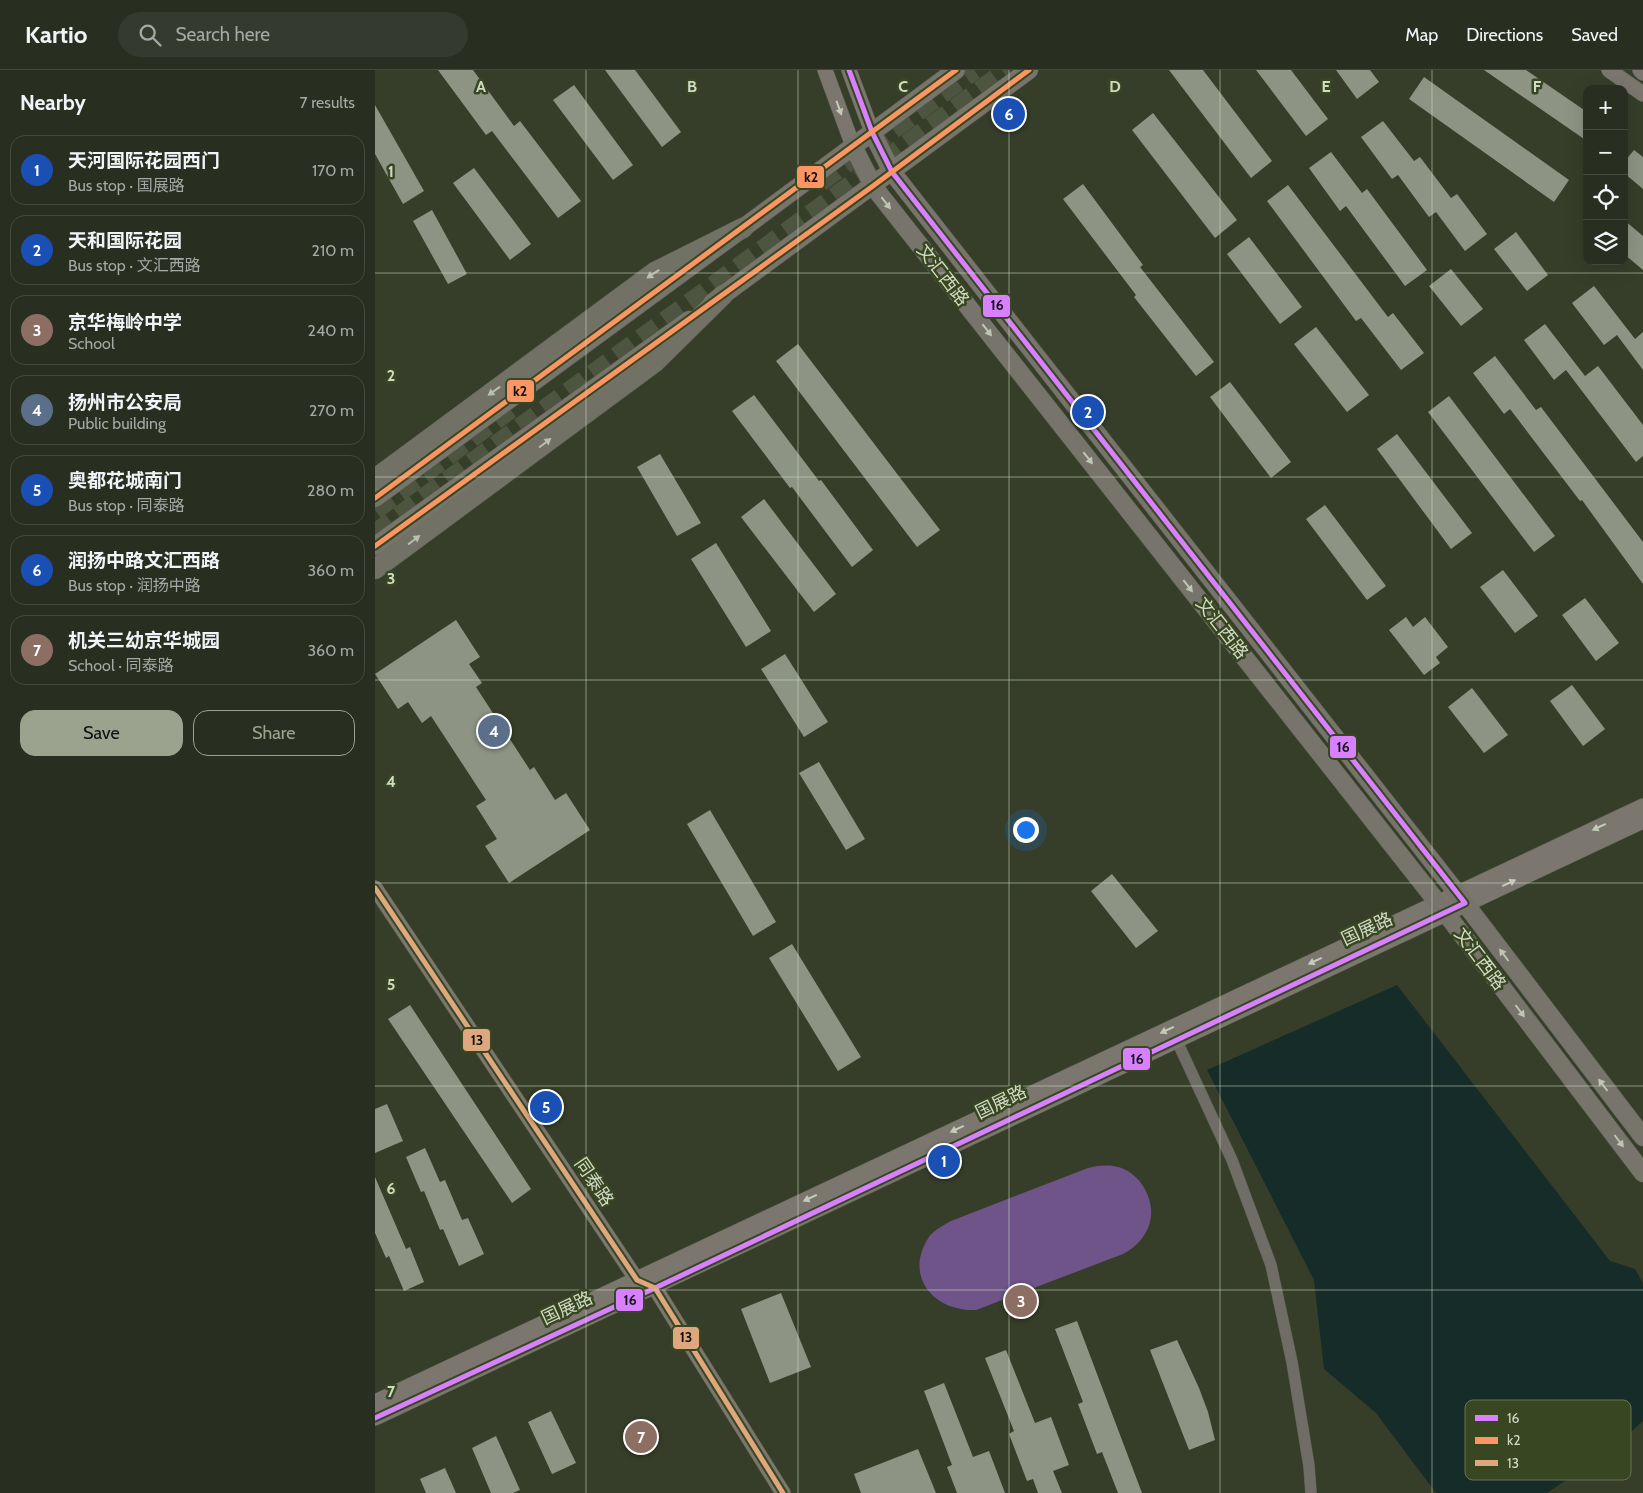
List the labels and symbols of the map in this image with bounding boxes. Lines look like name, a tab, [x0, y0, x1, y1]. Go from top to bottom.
text: A	[476, 77, 486, 96]
text: B	[687, 77, 697, 96]
text: C	[898, 77, 908, 96]
text: D	[1109, 77, 1121, 96]
text: E	[1321, 77, 1331, 96]
text: F	[1533, 77, 1542, 96]
pin: 6	[993, 95, 1025, 133]
one-way arrow	[836, 101, 844, 115]
text: 1	[388, 162, 394, 181]
line badge: k2	[796, 165, 825, 189]
text: k2	[804, 168, 818, 186]
one-way arrow	[881, 196, 892, 209]
street label: 文汇西路	[912, 240, 974, 310]
one-way arrow	[646, 269, 660, 279]
line badge: 16	[982, 294, 1011, 318]
text: 16	[990, 296, 1004, 314]
one-way arrow	[982, 324, 992, 337]
text: 2	[387, 366, 395, 385]
line badge: k2	[506, 379, 535, 403]
text: k2	[513, 382, 527, 400]
one-way arrow	[487, 386, 501, 396]
pin: 2	[1072, 393, 1104, 431]
one-way arrow	[538, 438, 552, 448]
one-way arrow	[1082, 451, 1093, 464]
one-way arrow	[407, 535, 421, 545]
text: 3	[387, 569, 395, 588]
one-way arrow	[1183, 579, 1194, 592]
street label: 文汇西路	[1191, 593, 1253, 663]
pin: 4	[478, 712, 510, 750]
line badge: 16	[1329, 735, 1357, 759]
text: 16	[1336, 738, 1350, 756]
text: 4	[386, 772, 396, 791]
your location	[1013, 817, 1039, 843]
one-way arrow	[1592, 823, 1606, 831]
one-way arrow	[1502, 879, 1516, 887]
street label: 国展路	[1338, 908, 1396, 950]
street label: 文汇西路	[1450, 924, 1510, 994]
one-way arrow	[1499, 949, 1510, 962]
one-way arrow	[1307, 956, 1322, 965]
text: 5	[387, 975, 395, 994]
one-way arrow	[1515, 1004, 1525, 1018]
one-way arrow	[1160, 1026, 1175, 1034]
line badge: 13	[462, 1028, 491, 1052]
text: 13	[471, 1031, 483, 1049]
line badge: 16	[1122, 1047, 1151, 1071]
text: 16	[1130, 1050, 1144, 1068]
one-way arrow	[1598, 1078, 1608, 1091]
street label: 国展路	[972, 1080, 1030, 1124]
pin: 5	[530, 1088, 562, 1126]
one-way arrow	[950, 1125, 964, 1133]
one-way arrow	[1613, 1134, 1624, 1147]
pin: 1	[928, 1142, 960, 1180]
street label: 同泰路	[570, 1153, 618, 1211]
text: 6	[387, 1179, 396, 1198]
one-way arrow	[803, 1194, 817, 1202]
pin: 3	[1005, 1282, 1037, 1320]
street label: 国展路	[538, 1287, 596, 1329]
line badge: 16	[615, 1288, 644, 1312]
text: 16	[623, 1291, 637, 1309]
line badge: 13	[672, 1326, 700, 1350]
text: 13	[680, 1328, 692, 1346]
text: 7	[387, 1382, 396, 1401]
legend	[1465, 1400, 1631, 1480]
text: 16	[1507, 1409, 1520, 1427]
pin: 7	[625, 1418, 657, 1456]
text: k2	[1507, 1431, 1521, 1449]
text: 13	[1507, 1454, 1519, 1472]

